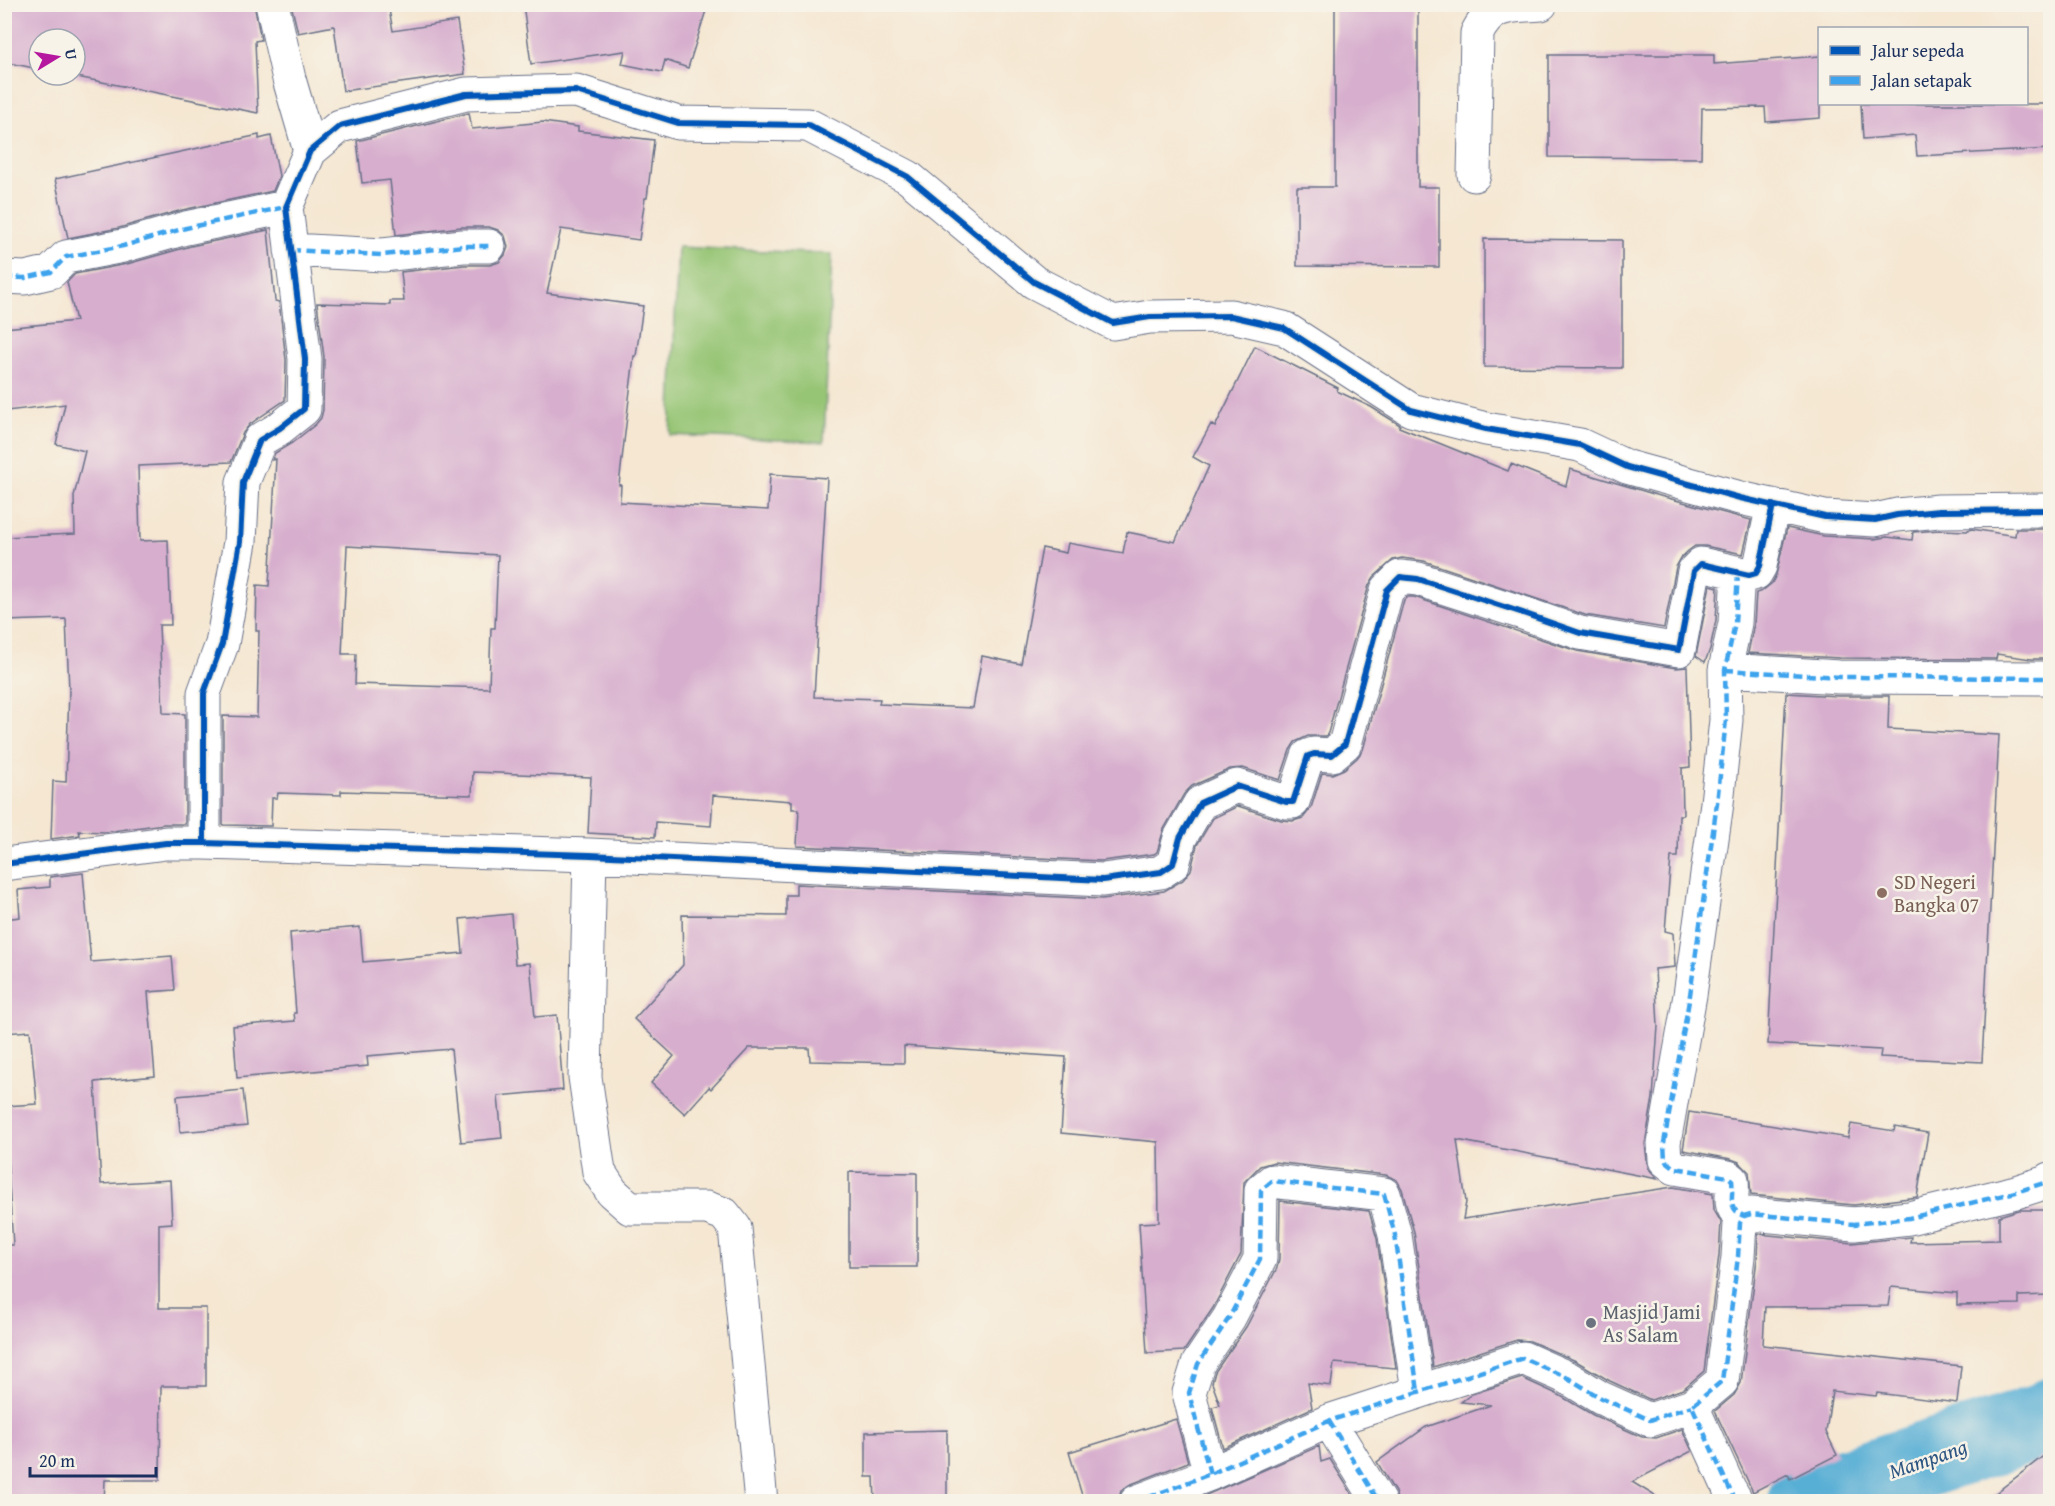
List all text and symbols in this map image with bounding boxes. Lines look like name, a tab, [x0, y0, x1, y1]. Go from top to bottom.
north arrow	[27, 27, 87, 87]
legend	[1818, 27, 2028, 105]
text: Jalur sepeda	[1870, 37, 1965, 64]
text: U	[59, 47, 85, 62]
text: Jalan setapak	[1870, 67, 1972, 94]
place label: SD Negeri Bangka 07	[1894, 867, 1979, 919]
marker: SD Negeri Bangka 07	[1875, 886, 1889, 900]
place label: Masjid Jami As Salam	[1603, 1297, 1701, 1349]
marker: Masjid Jami As Salam	[1584, 1316, 1598, 1330]
water label: Mampang	[1885, 1431, 1972, 1486]
scale bar	[30, 1440, 156, 1478]
text: 20 m	[39, 1447, 75, 1474]

